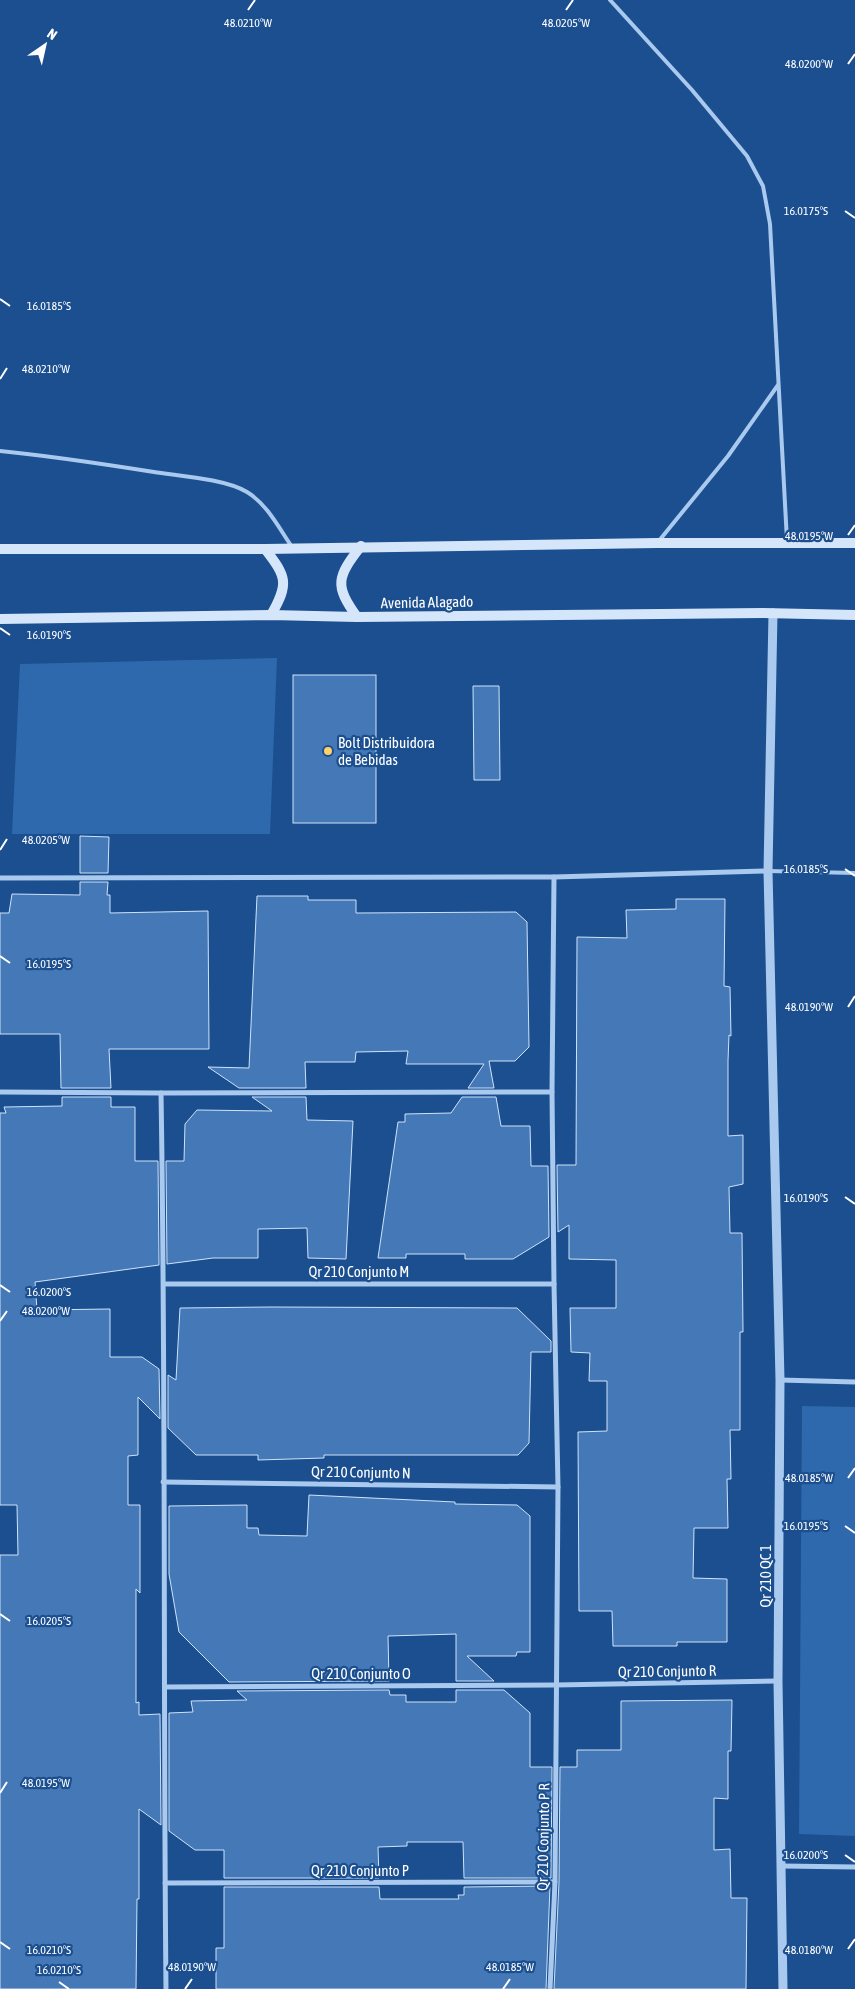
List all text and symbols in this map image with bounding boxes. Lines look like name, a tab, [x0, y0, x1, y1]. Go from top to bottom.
text: 48.0210°W	[224, 16, 272, 30]
text: 48.0205°W	[542, 16, 590, 30]
north arrow	[20, 20, 70, 70]
text: N	[44, 25, 60, 43]
text: 48.0200°W	[785, 57, 833, 71]
text: 16.0175°S	[784, 204, 828, 218]
text: 16.0185°S	[27, 299, 71, 313]
text: 48.0210°W	[22, 362, 70, 376]
text: 48.0195°W	[785, 529, 833, 543]
street label: Avenida Alagado	[381, 593, 473, 611]
text: 16.0190°S	[27, 628, 71, 642]
place label: Bolt Distribuidora de Bebidas	[338, 734, 435, 768]
marker: Bolt Distribuidora de Bebidas	[322, 745, 334, 757]
text: 48.0205°W	[22, 833, 70, 847]
text: 16.0185°S	[784, 862, 828, 876]
text: 16.0195°S	[27, 957, 71, 971]
text: 48.0190°W	[785, 1000, 833, 1014]
text: 16.0190°S	[784, 1191, 828, 1205]
street label: Qr 210 Conjunto M	[309, 1263, 409, 1280]
text: 16.0200°S	[27, 1285, 71, 1299]
text: 48.0200°W	[22, 1304, 70, 1318]
street label: Qr 210 Conjunto N	[311, 1463, 411, 1481]
text: 48.0185°W	[785, 1471, 833, 1485]
text: 16.0195°S	[784, 1519, 828, 1533]
street label: Qr 210 QC 1	[757, 1544, 774, 1608]
text: 16.0205°S	[27, 1614, 71, 1628]
street label: Qr 210 Conjunto R	[618, 1662, 717, 1680]
street label: Qr 210 Conjunto O	[311, 1665, 411, 1682]
text: 48.0195°W	[22, 1776, 70, 1790]
street label: Qr 210 Conjunto P R	[534, 1783, 552, 1891]
text: 16.0200°S	[784, 1848, 828, 1862]
street label: Qr 210 Conjunto P	[311, 1862, 409, 1879]
text: 16.0210°S	[27, 1943, 71, 1957]
text: 48.0180°W	[785, 1943, 833, 1957]
text: 48.0190°W	[168, 1960, 216, 1974]
text: 48.0185°W	[486, 1960, 534, 1974]
text: 16.0210°S	[37, 1963, 81, 1977]

